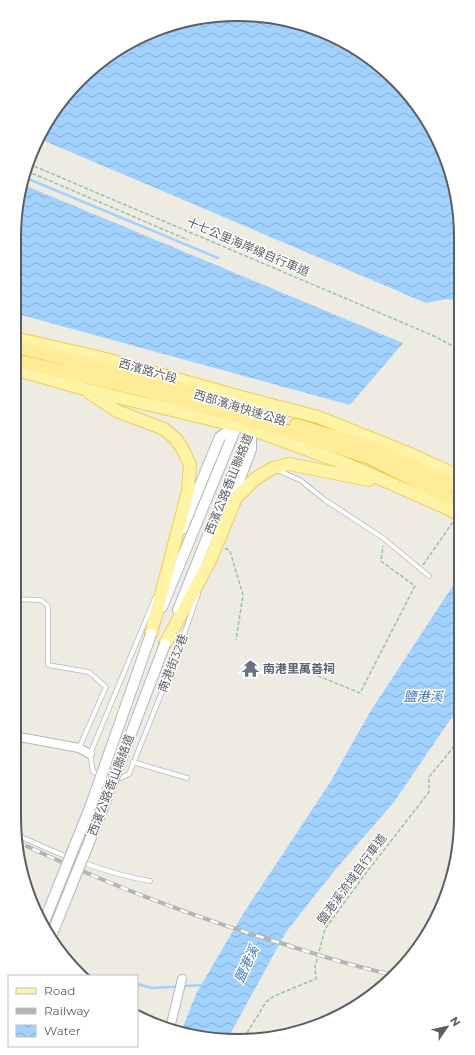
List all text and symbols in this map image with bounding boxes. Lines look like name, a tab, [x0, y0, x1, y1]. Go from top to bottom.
street label: 十七公里海岸線自行車道	[185, 214, 312, 279]
street label: 西濱路六段	[117, 355, 179, 386]
street label: 西部濱海快速公路	[192, 386, 288, 429]
street label: 西濱公路香山聯絡道	[201, 431, 256, 537]
street label: 南港街32巷	[155, 631, 191, 694]
temple icon: 南港里萬善祠	[240, 659, 260, 679]
place label: 南港里萬善祠	[263, 661, 335, 676]
water label: 鹽港溪	[403, 688, 444, 704]
street label: 西濱公路香山聯絡道	[84, 732, 137, 838]
street label: 鹽港溪流域自行車道	[314, 831, 389, 927]
water label: 鹽港溪	[231, 941, 262, 985]
legend	[8, 975, 138, 1047]
text: Road	[44, 983, 75, 998]
text: Railway	[44, 1003, 90, 1018]
north arrow	[427, 1007, 467, 1047]
text: N	[447, 1014, 464, 1029]
text: Water	[44, 1023, 81, 1038]

